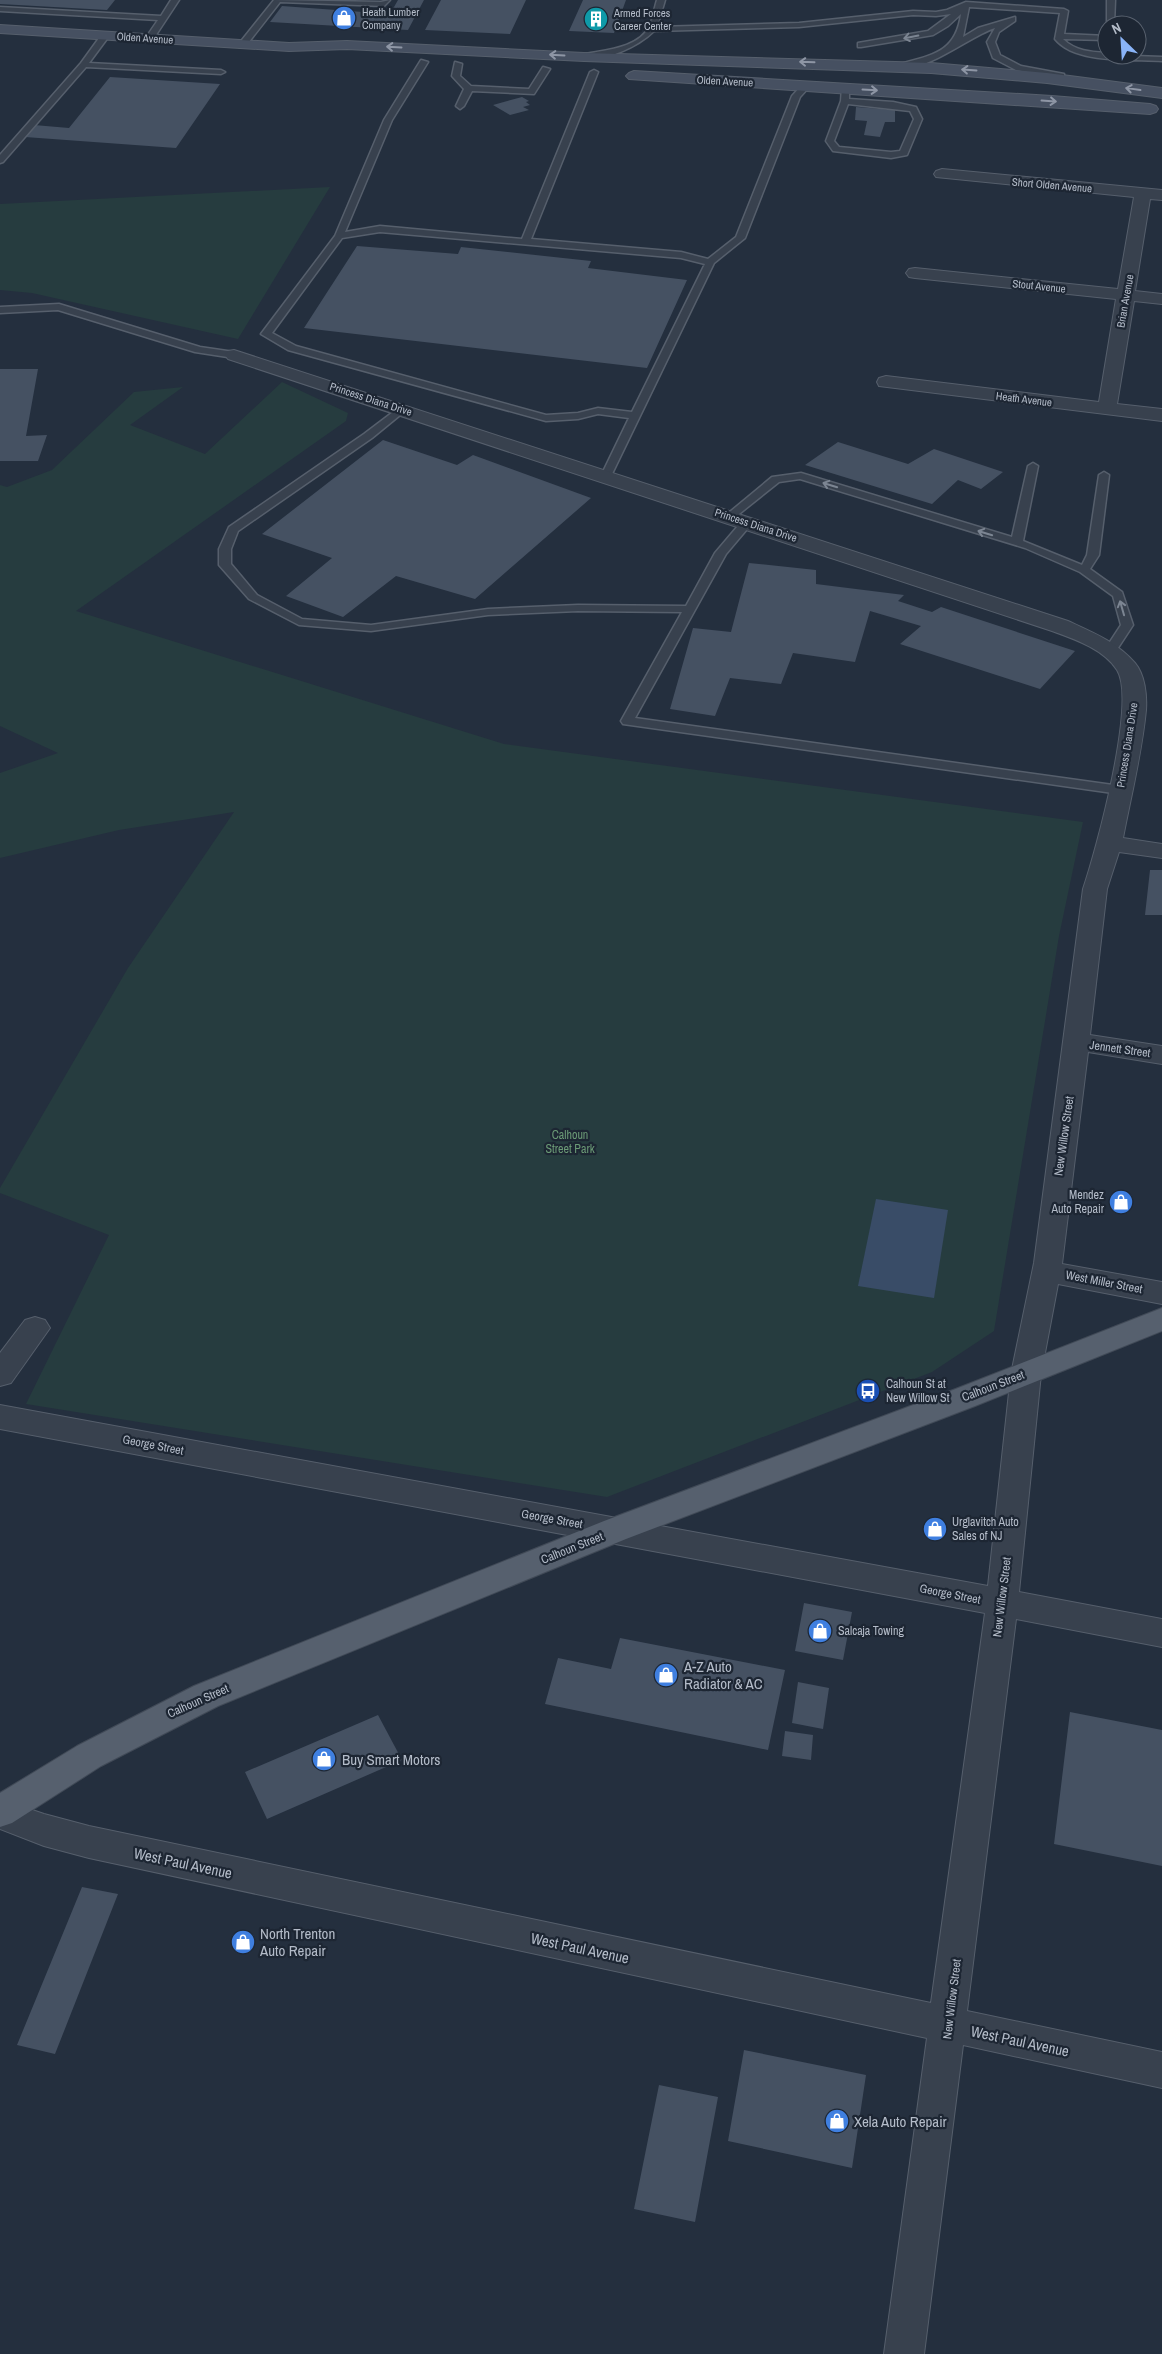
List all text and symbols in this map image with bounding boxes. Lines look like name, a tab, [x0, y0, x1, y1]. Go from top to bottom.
shop icon: Heath Lumber Company	[331, 5, 357, 31]
place label: Heath Lumber Company	[362, 5, 419, 32]
building icon: Armed Forces Career Center	[583, 6, 609, 32]
place label: Armed Forces Career Center	[613, 6, 671, 33]
north arrow	[1097, 15, 1147, 65]
text: N	[1109, 18, 1124, 38]
street label: Olden Avenue	[116, 29, 174, 47]
one-way arrow	[903, 33, 919, 42]
one-way arrow	[387, 43, 403, 52]
one-way arrow	[549, 51, 565, 60]
one-way arrow	[799, 58, 815, 67]
one-way arrow	[961, 66, 977, 75]
street label: Olden Avenue	[696, 73, 754, 89]
one-way arrow	[1125, 84, 1141, 94]
one-way arrow	[861, 85, 877, 95]
one-way arrow	[1041, 96, 1057, 106]
street label: Short Olden Avenue	[1011, 175, 1093, 195]
street label: Brian Avenue	[1113, 273, 1137, 329]
street label: Stout Avenue	[1012, 276, 1066, 296]
street label: Princess Diana Drive	[328, 379, 414, 419]
street label: Heath Avenue	[995, 389, 1053, 409]
one-way arrow	[822, 479, 838, 489]
street label: Princess Diana Drive	[713, 505, 799, 545]
one-way arrow	[977, 527, 993, 537]
one-way arrow	[1117, 601, 1127, 617]
street label: Princess Diana Drive	[1113, 702, 1141, 788]
street label: Jennett Street	[1089, 1037, 1152, 1061]
street label: New Willow Street	[1050, 1095, 1078, 1177]
park label: Calhoun Street Park	[545, 1127, 595, 1157]
place label: Mendez Auto Repair	[1050, 1187, 1105, 1217]
shop icon: Mendez Auto Repair	[1108, 1189, 1134, 1215]
street label: West Miller Street	[1064, 1267, 1144, 1297]
street label: Calhoun Street	[959, 1367, 1027, 1405]
place label: Calhoun St at New Willow St	[886, 1376, 950, 1406]
bus stop icon: Calhoun St at New Willow St	[855, 1378, 881, 1404]
street label: George Street	[121, 1431, 185, 1459]
street label: George Street	[520, 1506, 584, 1532]
place label: Urglavitch Auto Sales of NJ	[952, 1514, 1019, 1544]
shop icon: Urglavitch Auto Sales of NJ	[922, 1516, 948, 1542]
street label: Calhoun Street	[539, 1528, 606, 1568]
street label: New Willow Street	[989, 1556, 1015, 1638]
street label: George Street	[918, 1580, 982, 1608]
shop icon: Salcaja Towing	[807, 1618, 833, 1644]
place label: Salcaja Towing	[838, 1623, 905, 1639]
place label: A-Z Auto Radiator & AC	[683, 1656, 763, 1694]
shop icon: A-Z Auto Radiator & AC	[653, 1662, 679, 1688]
street label: Calhoun Street	[165, 1680, 231, 1722]
shop icon: Buy Smart Motors	[311, 1746, 337, 1772]
place label: Buy Smart Motors	[342, 1749, 440, 1770]
street label: West Paul Avenue	[132, 1842, 234, 1884]
place label: North Trenton Auto Repair	[259, 1923, 335, 1961]
street label: West Paul Avenue	[529, 1927, 631, 1969]
shop icon: North Trenton Auto Repair	[230, 1929, 256, 1955]
street label: New Willow Street	[939, 1958, 965, 2040]
street label: West Paul Avenue	[969, 2020, 1071, 2062]
shop icon: Xela Auto Repair	[824, 2108, 850, 2134]
place label: Xela Auto Repair	[854, 2111, 947, 2132]

